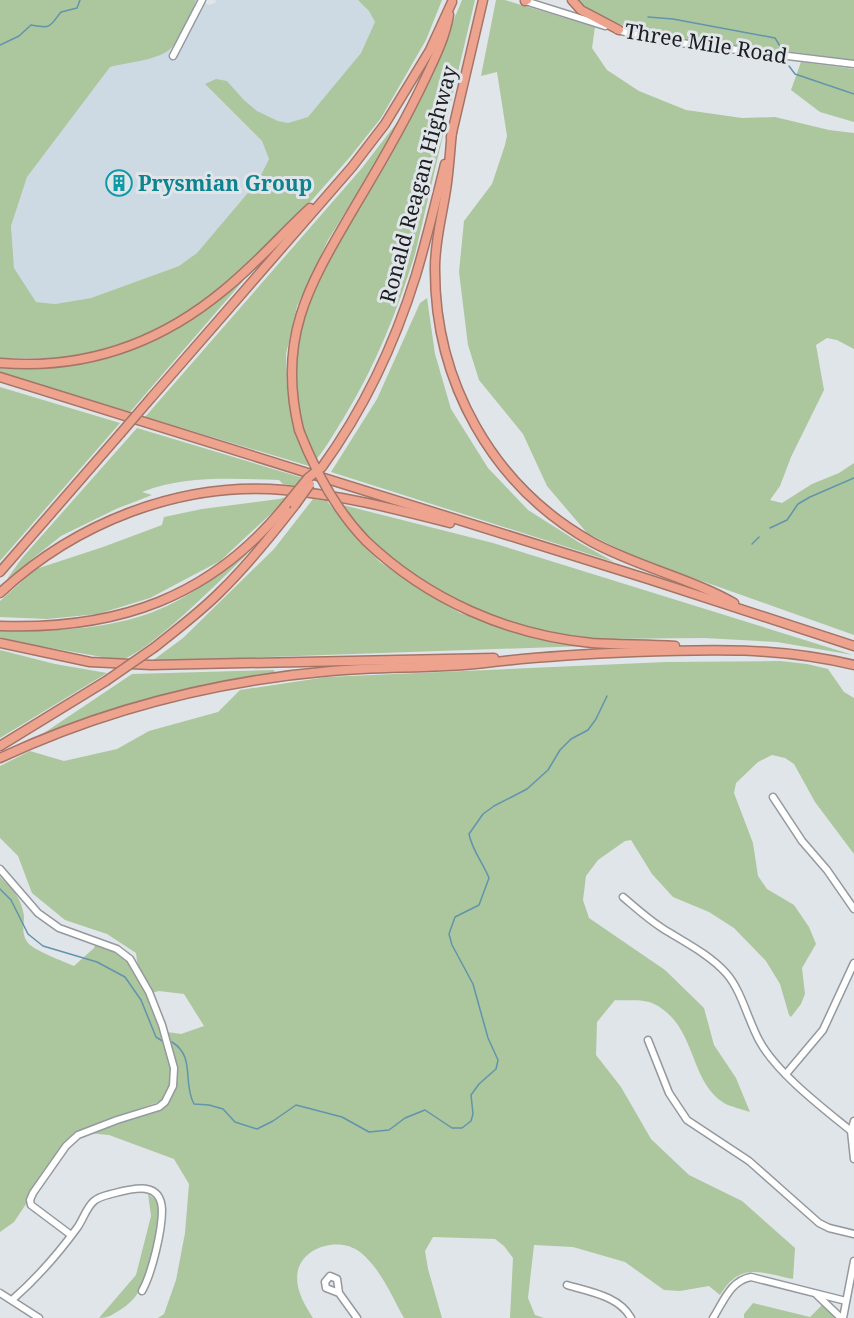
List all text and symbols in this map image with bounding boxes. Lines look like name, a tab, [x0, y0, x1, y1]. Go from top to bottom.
street label: Three Mile Road	[623, 16, 789, 70]
street label: Ronald Reagan Highway	[373, 62, 463, 306]
building icon: Prysmian Group	[104, 168, 134, 198]
place label: Prysmian Group	[138, 169, 312, 197]

